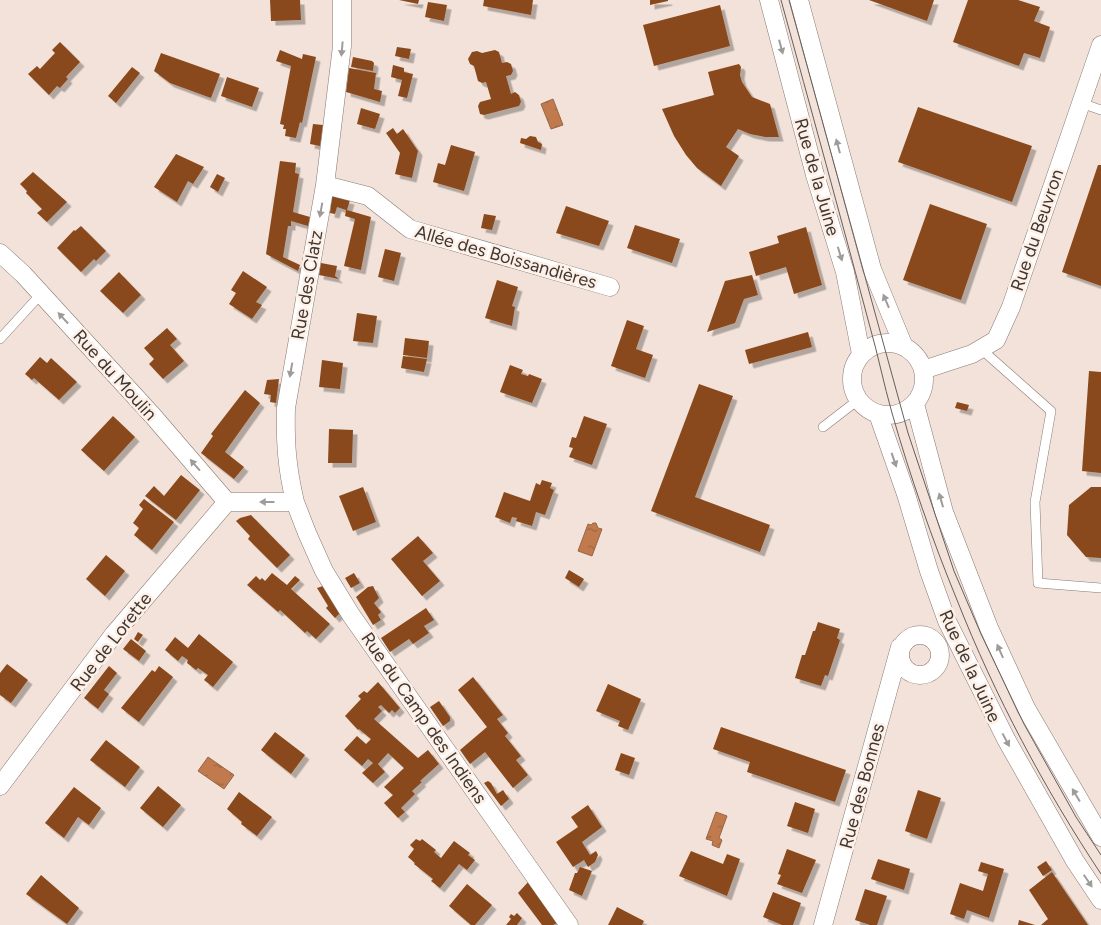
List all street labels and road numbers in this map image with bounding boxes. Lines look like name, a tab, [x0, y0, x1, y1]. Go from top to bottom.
street label: Rue de la Juine	[790, 116, 844, 239]
street label: Rue du Beuvron	[1006, 166, 1068, 294]
street label: Allée des Boissandières	[413, 221, 599, 293]
street label: Rue des Clatz	[287, 228, 327, 341]
street label: Rue du Moulin	[69, 325, 161, 425]
street label: Rue de Lorette	[66, 588, 157, 696]
street label: Rue de la Juine	[934, 606, 1006, 726]
street label: Rue du Camp des Indiens	[356, 628, 492, 808]
street label: Rue des Bonnes	[835, 721, 889, 851]

